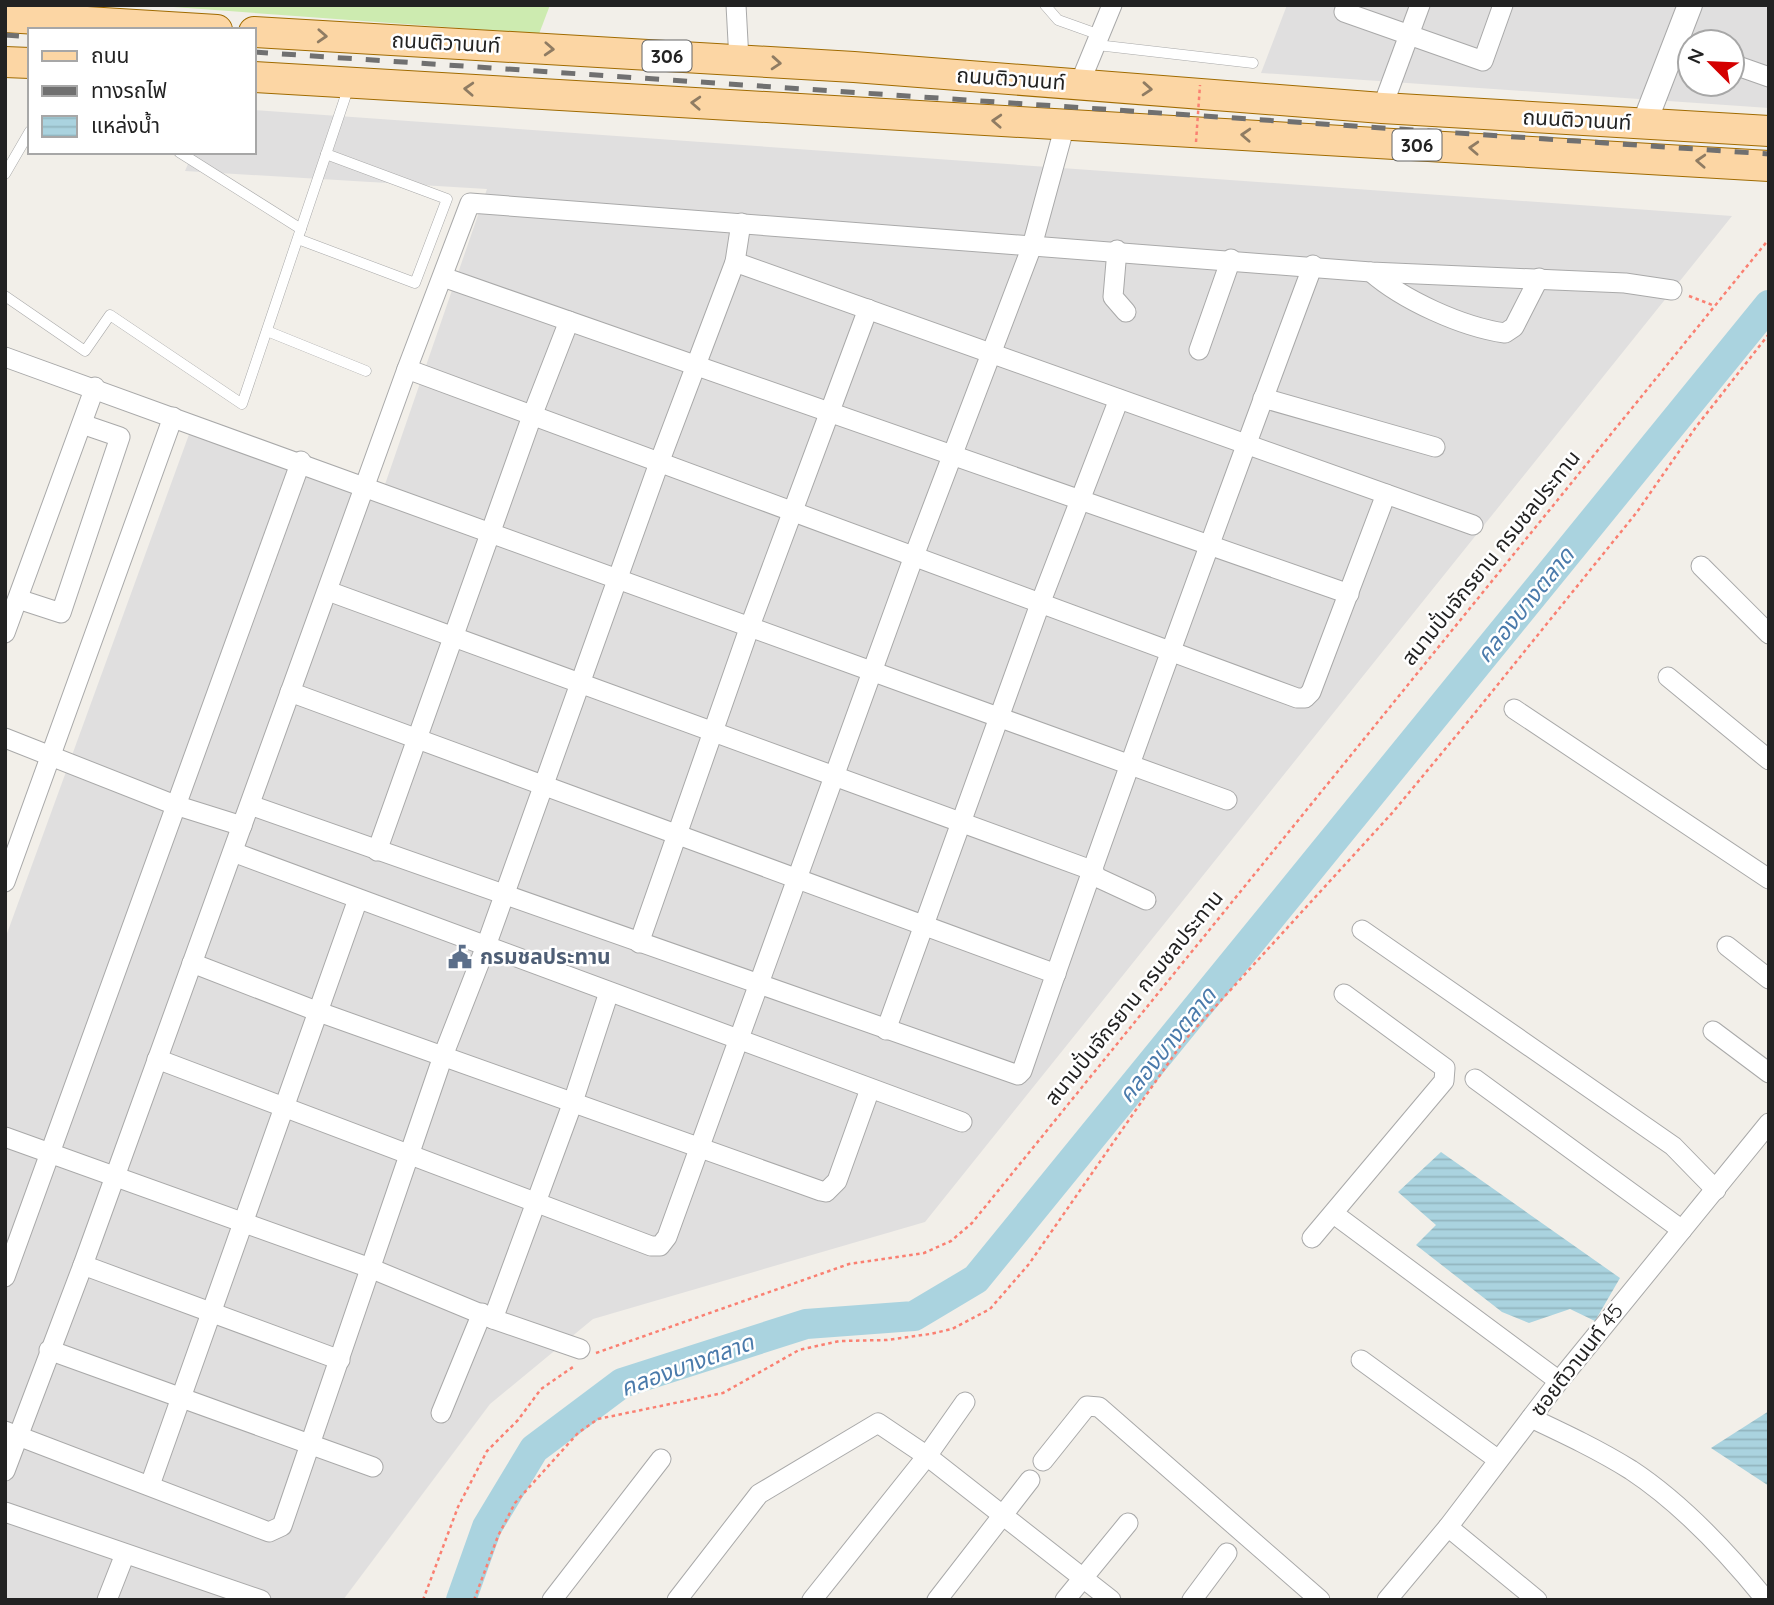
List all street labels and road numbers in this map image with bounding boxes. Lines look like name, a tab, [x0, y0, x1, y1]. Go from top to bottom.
street label: ถนนติวานนท์	[391, 26, 501, 58]
road number: 306	[642, 40, 692, 72]
street label: ถนนติวานนท์	[956, 61, 1066, 95]
street label: ถนนติวานนท์	[1522, 103, 1632, 135]
road number: 306	[1392, 130, 1442, 160]
street label: สนามปั่นจักรยาน กรมชลประทาน	[1395, 445, 1585, 670]
street label: สนามปั่นจักรยาน กรมชลประทาน	[1038, 885, 1228, 1110]
street label: ซอยติวานนท์ 45	[1524, 1298, 1628, 1421]

